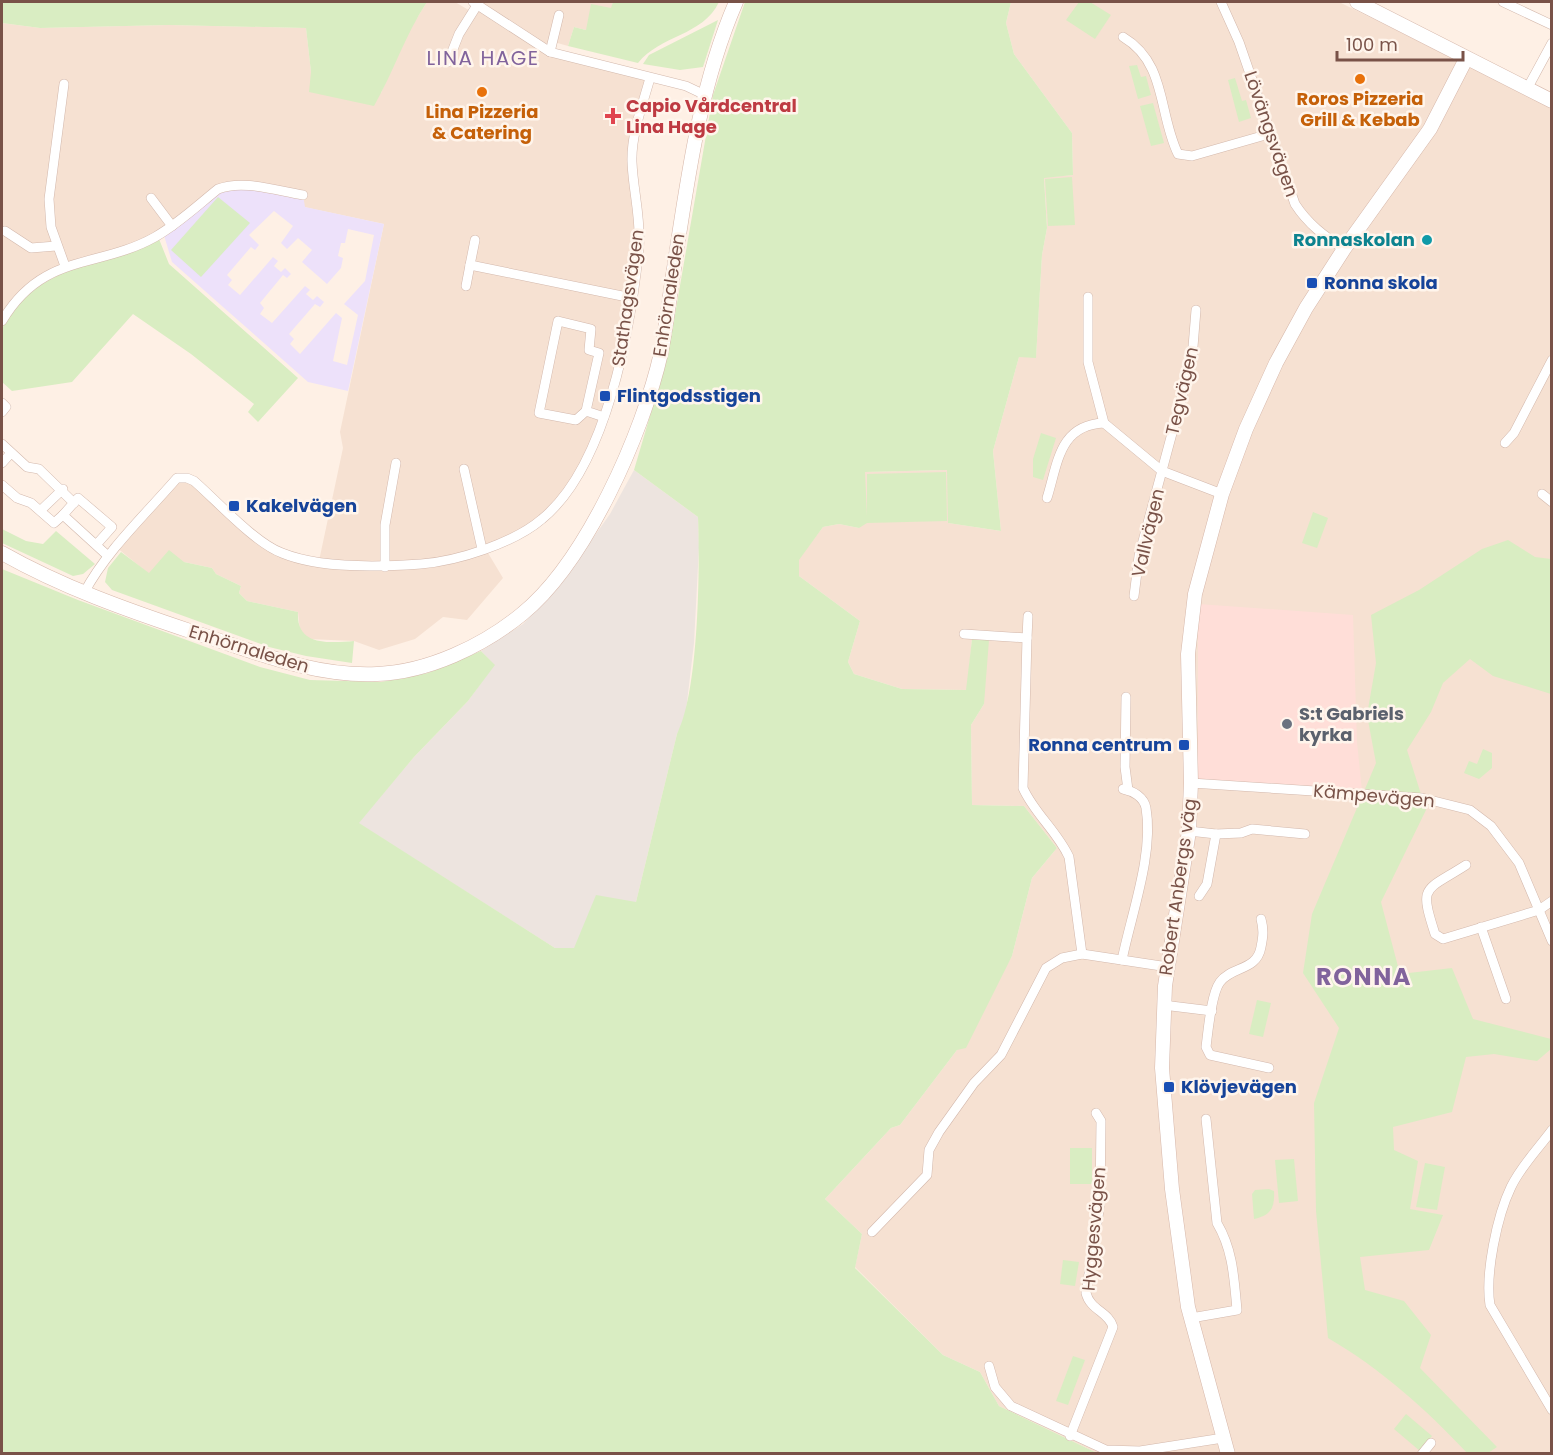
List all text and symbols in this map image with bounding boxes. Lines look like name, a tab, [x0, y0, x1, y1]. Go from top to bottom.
scale bar	[1337, 24, 1463, 62]
text: 100 m	[1346, 32, 1398, 57]
district label: LINA HAGE	[426, 44, 540, 72]
street label: Lövängsvägen	[1238, 67, 1305, 200]
marker: Roros Pizzeria Grill & Kebab	[1353, 72, 1367, 86]
marker: Lina Pizzeria & Catering	[475, 85, 489, 99]
place label: Roros Pizzeria Grill & Kebab	[1297, 86, 1423, 132]
place label: Capio Vårdcentral Lina Hage	[626, 93, 797, 139]
place label: Lina Pizzeria & Catering	[426, 99, 538, 145]
marker: Capio Vårdcentral Lina Hage	[604, 107, 622, 125]
place label: Ronnaskolan	[1293, 227, 1415, 252]
street label: Stathagsvägen	[606, 228, 650, 368]
street label: Enhörnaleden	[646, 231, 691, 358]
marker: Ronnaskolan	[1420, 233, 1434, 247]
place label: Ronna skola	[1324, 270, 1438, 295]
marker: Ronna skola	[1305, 276, 1319, 290]
street label: Tegvägen	[1159, 344, 1204, 438]
place label: Flintgodsstigen	[617, 383, 761, 408]
marker: Flintgodsstigen	[598, 389, 612, 403]
street label: Vallvägen	[1125, 486, 1170, 580]
place label: Kakelvägen	[246, 493, 357, 518]
marker: Kakelvägen	[227, 499, 241, 513]
street label: Enhörnaleden	[186, 618, 312, 679]
place label: S:t Gabriels kyrka	[1299, 701, 1404, 747]
marker: S:t Gabriels kyrka	[1280, 717, 1294, 731]
place label: Ronna centrum	[1028, 732, 1172, 757]
marker: Ronna centrum	[1177, 738, 1191, 752]
street label: Kämpevägen	[1312, 778, 1436, 813]
street label: Robert Anbergs väg	[1153, 797, 1202, 977]
district label: RONNA	[1316, 960, 1412, 993]
place label: Klövjevägen	[1181, 1074, 1297, 1099]
marker: Klövjevägen	[1162, 1080, 1176, 1094]
street label: Hyggesvägen	[1076, 1166, 1111, 1292]

